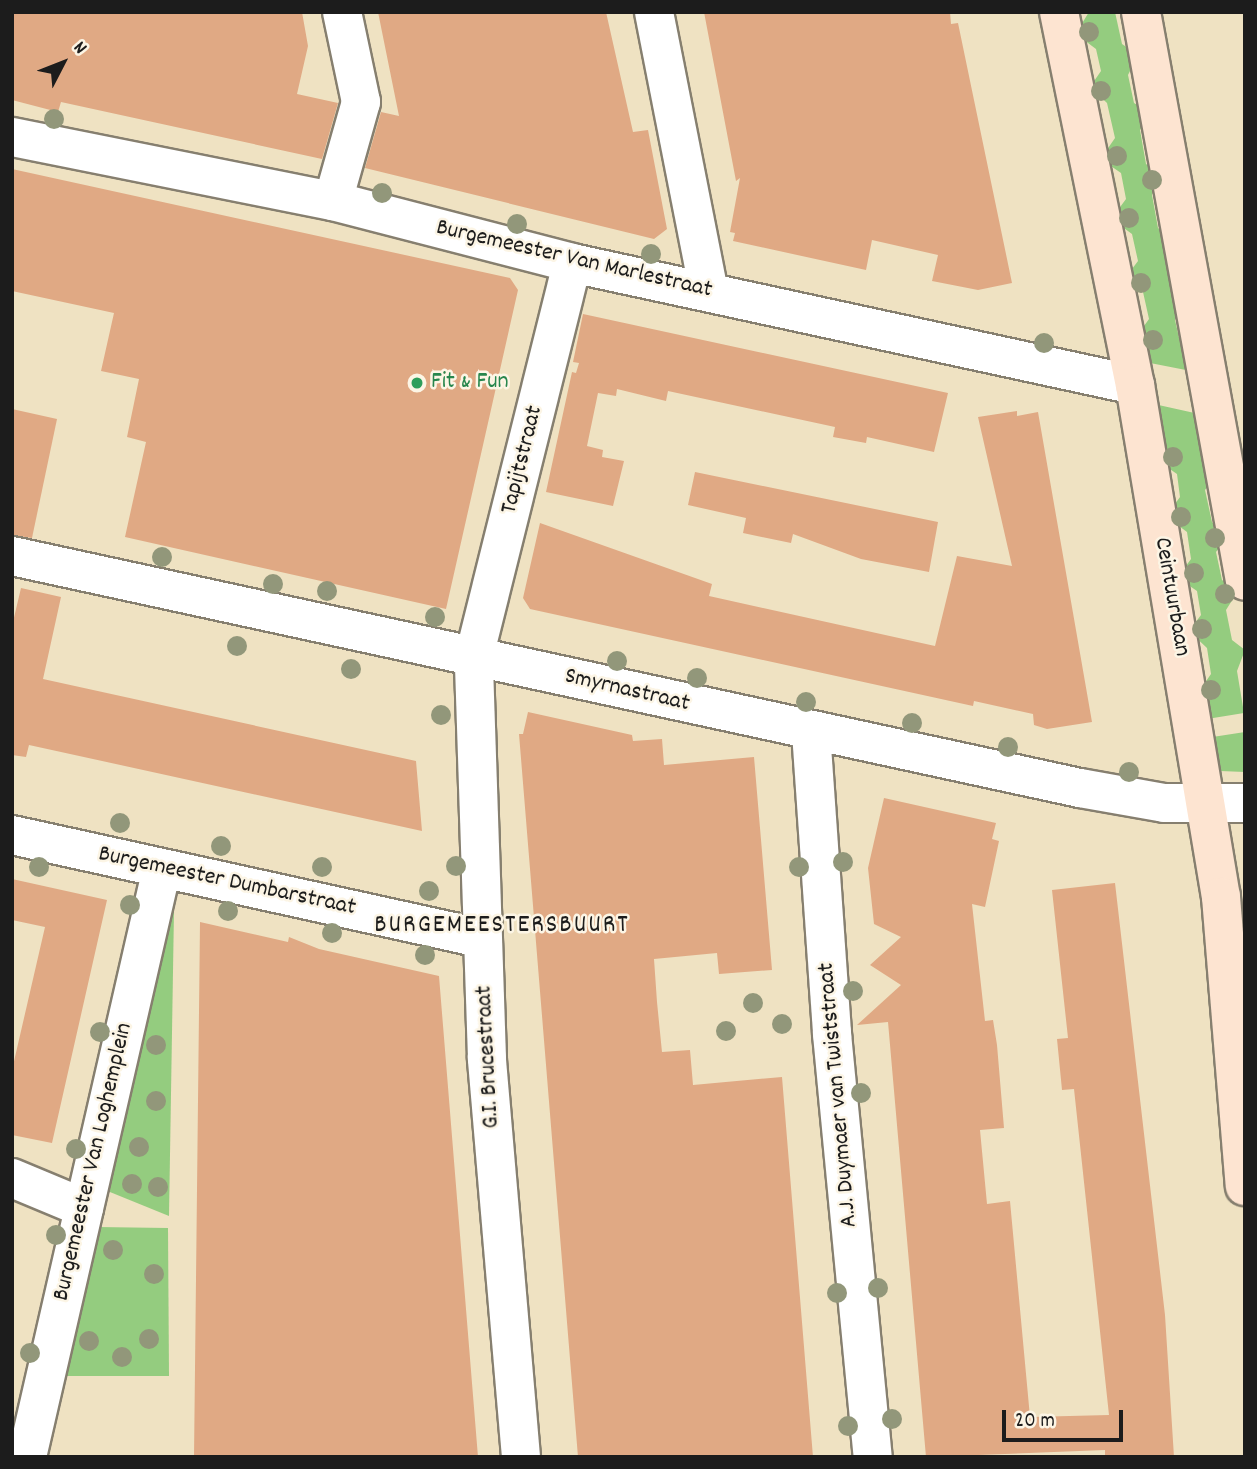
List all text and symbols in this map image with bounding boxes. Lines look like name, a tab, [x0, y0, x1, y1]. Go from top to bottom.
north arrow	[28, 28, 98, 98]
text: N	[66, 36, 92, 61]
street label: Burgemeester Van Marlestraat	[433, 214, 715, 306]
place label: Fit & Fun	[431, 369, 509, 397]
marker: Fit & Fun	[409, 375, 425, 391]
street label: Tapijtstraat	[496, 403, 550, 517]
street label: Ceintuurbaan	[1146, 535, 1196, 659]
street label: Smyrnastraat	[562, 663, 692, 719]
street label: Burgemeester Dumbarstraat	[96, 841, 358, 923]
district label: BURGEMEESTERSBUURT	[376, 910, 628, 942]
street label: A.J. Duymaer van Twiststraat	[813, 961, 865, 1229]
street label: G.I. Brucestraat	[471, 985, 507, 1129]
street label: Burgemeester Van Loghemplein	[48, 1020, 140, 1304]
scale bar	[1005, 1396, 1126, 1440]
text: 20 m	[1015, 1407, 1055, 1437]

